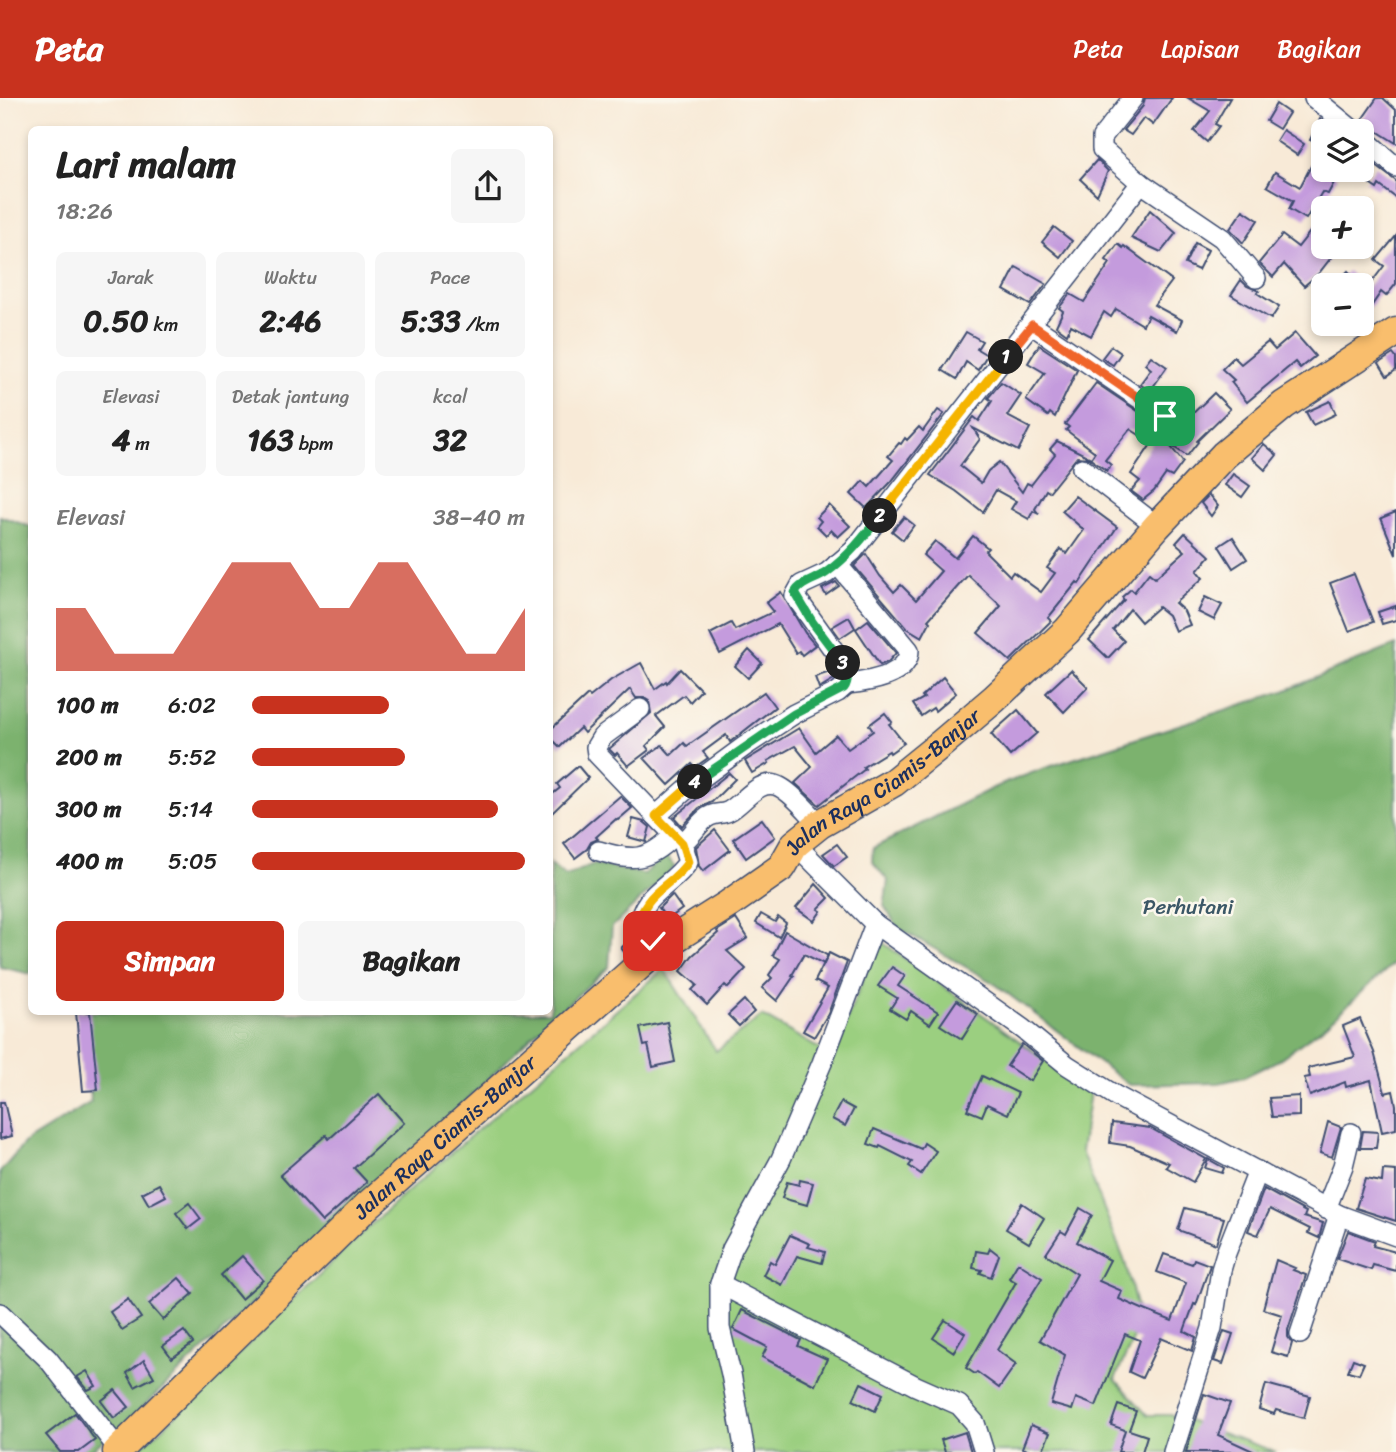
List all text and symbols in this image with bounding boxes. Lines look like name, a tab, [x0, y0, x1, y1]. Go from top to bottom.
text: Peta	[35, 20, 103, 78]
text: Peta	[1073, 28, 1123, 70]
text: Lapisan	[1161, 28, 1239, 70]
text: Bagikan	[1277, 28, 1361, 70]
map controls	[1311, 119, 1374, 336]
button: layers	[1311, 119, 1374, 182]
text: Lari malam	[56, 131, 236, 198]
button: share	[451, 149, 525, 223]
text: 18:26	[56, 191, 113, 232]
button: +	[1311, 196, 1374, 259]
text: Jarak	[108, 261, 154, 294]
text: Waktu	[264, 261, 317, 294]
text: Pace	[430, 261, 470, 294]
button: −	[1311, 273, 1374, 336]
text: 0.50	[83, 294, 149, 348]
text: 2:46	[259, 294, 322, 348]
text: 5:33	[400, 294, 461, 348]
text: km	[149, 308, 178, 341]
text: /km	[461, 308, 500, 341]
pin: 1	[988, 340, 1024, 374]
text: 1	[1001, 340, 1010, 373]
text: Elevasi	[102, 380, 159, 413]
text: Detak jantung	[232, 380, 349, 413]
text: kcal	[433, 380, 467, 413]
pin	[1135, 386, 1195, 446]
icon: arrive	[1146, 397, 1184, 435]
text: 4	[112, 413, 130, 467]
text: 163	[247, 413, 294, 467]
text: 32	[433, 413, 467, 467]
text: m	[130, 427, 150, 460]
text: bpm	[294, 427, 334, 460]
text: Elevasi	[56, 497, 125, 538]
text: 38–40 m	[433, 497, 525, 538]
pin: 2	[862, 498, 898, 534]
text: 2	[874, 499, 885, 532]
pin: 3	[826, 646, 860, 680]
text: 3	[837, 646, 848, 679]
text: 100 m	[56, 685, 119, 726]
text: 6:02	[168, 685, 216, 726]
street label: Jalan Raya Ciamis-Banjar	[773, 698, 991, 863]
text: 200 m	[56, 737, 122, 778]
text: 5:52	[168, 737, 216, 778]
pin: 4	[678, 764, 712, 800]
text: 4	[689, 765, 700, 798]
text: 300 m	[56, 789, 121, 830]
text: 5:14	[168, 789, 213, 830]
text: 400 m	[56, 841, 123, 882]
text: 5:05	[168, 841, 218, 882]
park label: Perhutani	[1143, 888, 1234, 926]
pin	[623, 911, 683, 971]
button: Simpan	[56, 921, 284, 1001]
button: Bagikan	[298, 921, 525, 1001]
icon: check	[634, 922, 672, 960]
street label: Jalan Raya Ciamis-Banjar	[343, 1044, 547, 1230]

